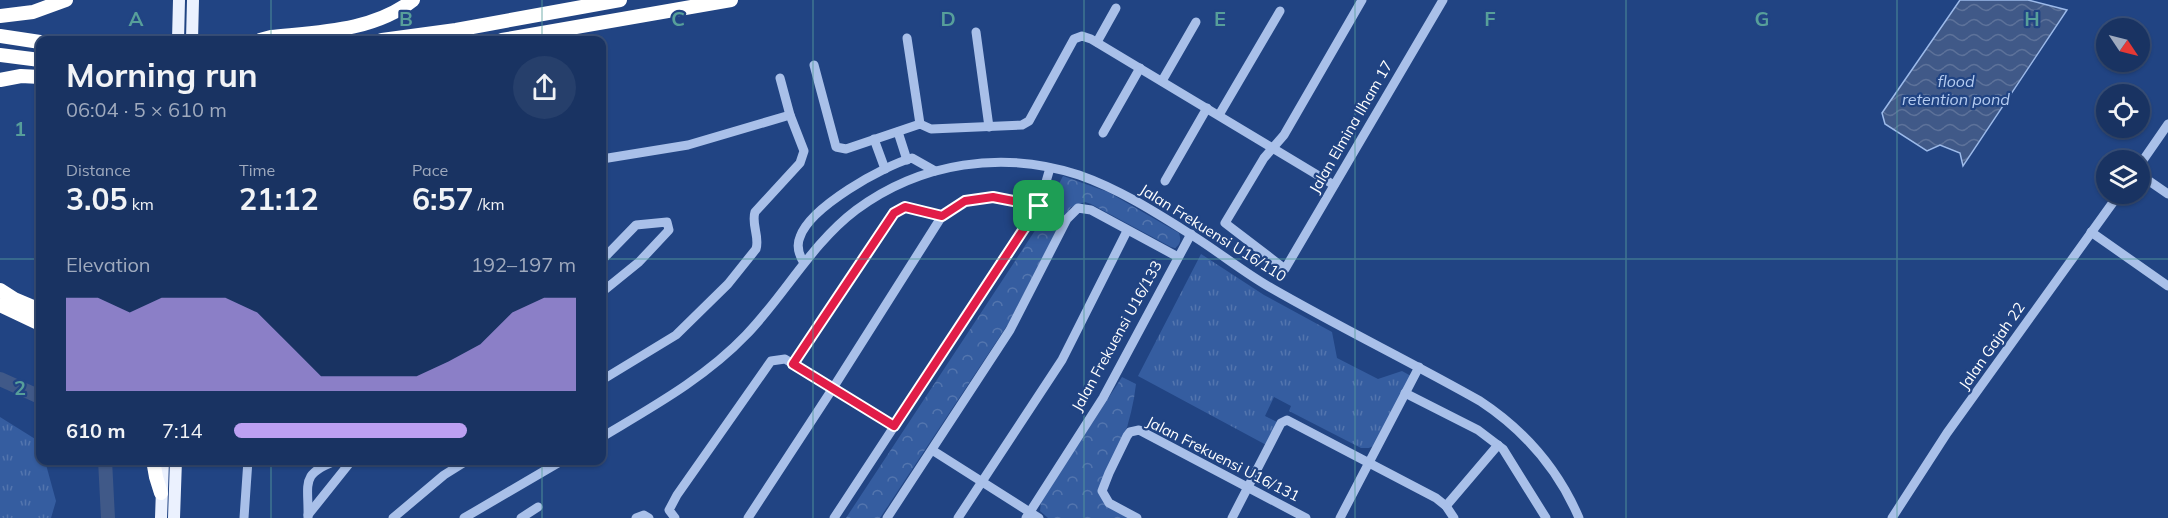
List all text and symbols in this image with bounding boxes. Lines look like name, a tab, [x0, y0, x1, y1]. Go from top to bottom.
text: A	[129, 6, 144, 31]
text: B	[399, 6, 413, 31]
text: C	[671, 6, 685, 31]
text: D	[940, 6, 956, 31]
text: E	[1214, 6, 1226, 31]
text: F	[1484, 6, 1496, 31]
text: G	[1755, 6, 1769, 31]
text: H	[2024, 6, 2040, 31]
north arrow	[2096, 18, 2150, 72]
map controls	[2096, 18, 2150, 204]
text: Morning run	[66, 54, 258, 95]
button: share	[513, 56, 576, 119]
street label: Jalan Elmina Ilham 17	[1305, 57, 1396, 197]
water label: flood retention pond	[1902, 71, 2010, 109]
button: locate	[2096, 84, 2150, 138]
text: 06:04 · 5 × 610 m	[66, 97, 227, 122]
text: 1	[14, 116, 26, 141]
button: layers	[2096, 150, 2150, 204]
text: Distance	[66, 160, 131, 180]
text: Time	[239, 160, 275, 180]
text: Pace	[412, 160, 448, 180]
text: 3.05	[66, 180, 127, 218]
text: 21:12	[239, 180, 318, 218]
text: 6:57	[412, 180, 473, 218]
pin	[1013, 180, 1064, 231]
street label: Jalan Frekuensi U16/110	[1136, 180, 1290, 286]
icon: arrive	[1022, 189, 1055, 222]
text: km	[127, 194, 154, 214]
text: /km	[473, 194, 504, 214]
text: Elevation	[66, 252, 151, 277]
text: 192–197 m	[471, 252, 576, 277]
street label: Jalan Frekuensi U16/133	[1067, 257, 1166, 414]
street label: Jalan Gajah 22	[1954, 298, 2029, 393]
text: 2	[14, 375, 26, 400]
street label: Jalan Frekuensi U16/131	[1143, 412, 1303, 505]
text: 610 m	[66, 418, 125, 443]
text: 7:14	[162, 418, 203, 443]

